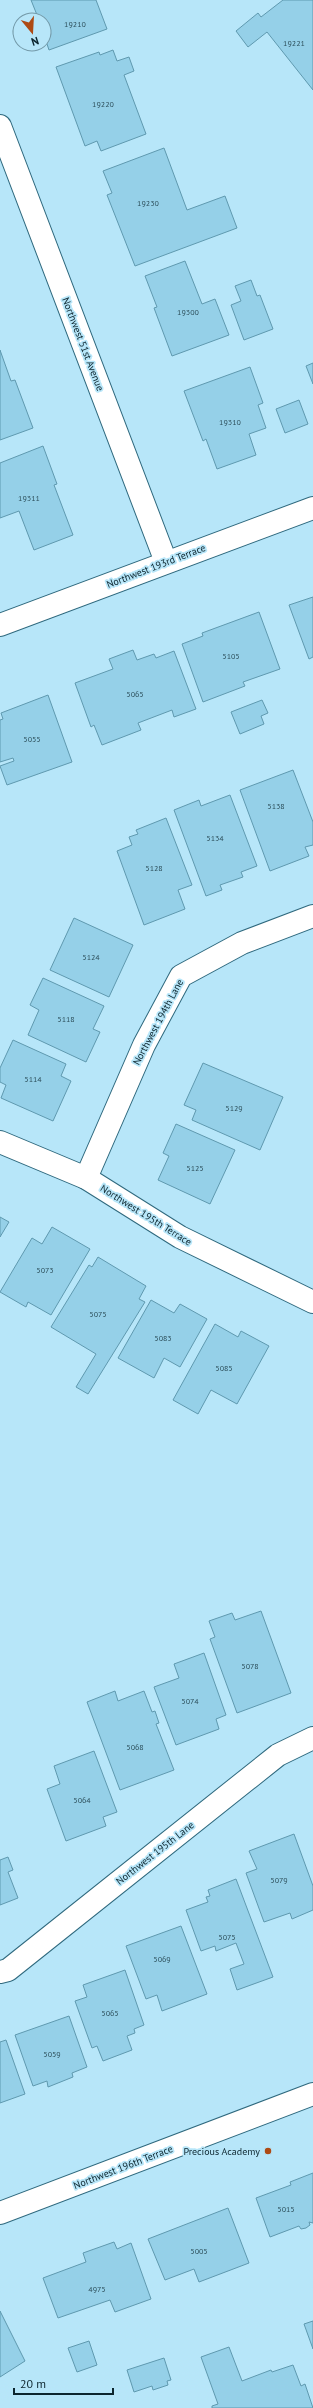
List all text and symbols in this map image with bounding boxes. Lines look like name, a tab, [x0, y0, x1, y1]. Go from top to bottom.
north arrow	[12, 12, 52, 52]
house number: 19210	[64, 19, 87, 29]
text: N	[29, 34, 41, 49]
house number: 19221	[283, 38, 305, 48]
house number: 19220	[92, 99, 115, 109]
house number: 19230	[137, 198, 160, 208]
street label: Northwest 51st Avenue	[59, 295, 107, 393]
house number: 19300	[177, 307, 200, 317]
house number: 19310	[219, 417, 242, 427]
house number: 19311	[18, 493, 40, 503]
street label: Northwest 193rd Terrace	[105, 541, 207, 591]
house number: 5105	[222, 651, 240, 661]
house number: 5065	[126, 689, 144, 699]
house number: 5055	[23, 734, 41, 744]
house number: 5138	[267, 801, 285, 811]
house number: 5134	[206, 833, 224, 843]
house number: 5128	[145, 863, 163, 873]
house number: 5124	[82, 952, 100, 962]
street label: Northwest 194th Lane	[130, 977, 186, 1067]
house number: 5118	[57, 1014, 75, 1024]
house number: 5114	[24, 1074, 42, 1084]
house number: 5129	[225, 1103, 243, 1113]
house number: 5125	[186, 1163, 204, 1173]
street label: Northwest 195th Terrace	[98, 1182, 194, 1248]
house number: 5073	[36, 1265, 54, 1275]
house number: 5075	[89, 1309, 107, 1319]
house number: 5083	[154, 1333, 172, 1343]
house number: 5085	[215, 1363, 233, 1373]
house number: 5078	[241, 1661, 259, 1671]
house number: 5074	[181, 1696, 199, 1706]
house number: 5068	[126, 1742, 144, 1752]
house number: 5064	[73, 1795, 91, 1805]
street label: Northwest 195th Lane	[113, 1818, 197, 1888]
house number: 5079	[270, 1875, 288, 1885]
house number: 5075	[218, 1932, 236, 1942]
house number: 5069	[153, 1954, 171, 1964]
house number: 5065	[101, 2008, 119, 2018]
house number: 5059	[43, 2049, 61, 2059]
street label: Northwest 196th Terrace	[72, 2142, 174, 2192]
place label: Precious Academy	[183, 2145, 260, 2158]
marker: Precious Academy	[263, 2146, 273, 2156]
house number: 5015	[277, 2204, 295, 2214]
house number: 5005	[190, 2246, 208, 2256]
house number: 4975	[88, 2284, 106, 2294]
scale bar	[14, 2370, 113, 2396]
text: 20 m	[20, 2376, 46, 2391]

